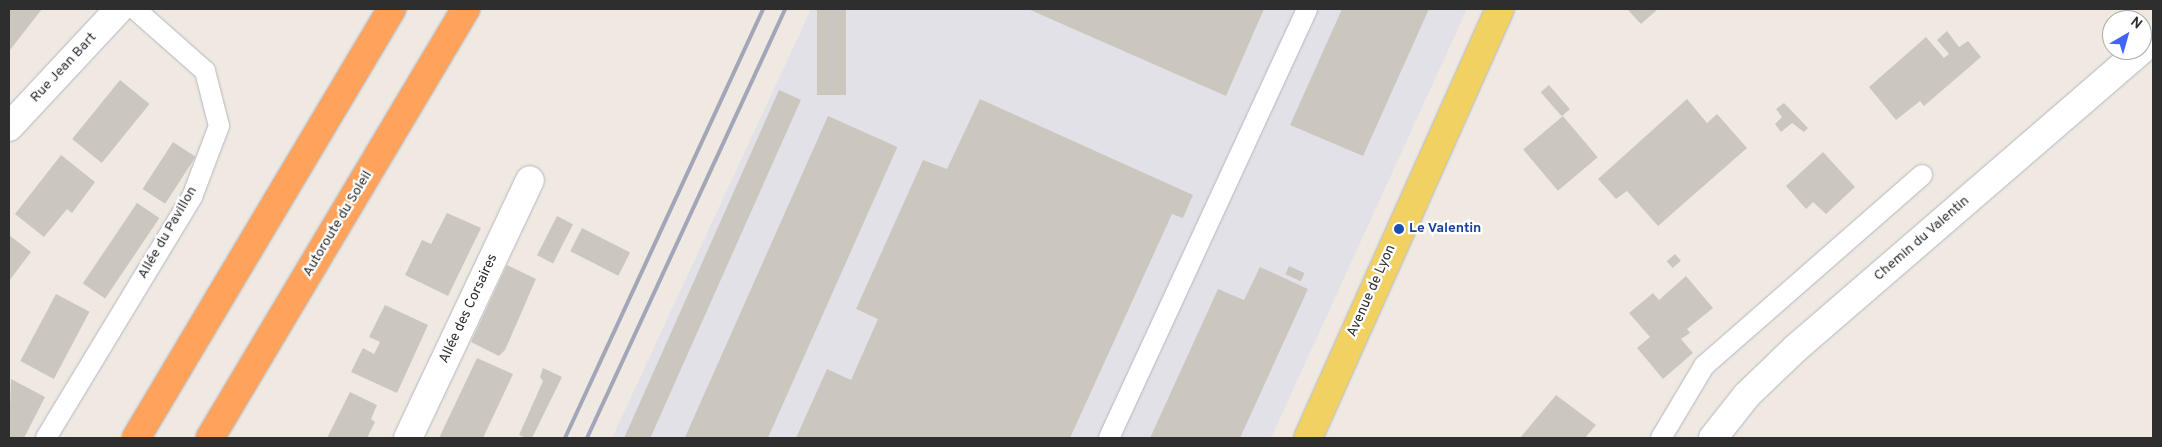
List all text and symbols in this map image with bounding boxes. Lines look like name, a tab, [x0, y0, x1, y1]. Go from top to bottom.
north arrow	[2102, 10, 2152, 60]
text: N	[2127, 14, 2145, 33]
street label: Rue Jean Bart	[27, 30, 101, 106]
street label: Autoroute du Soleil	[300, 168, 376, 280]
street label: Allée du Pavillon	[135, 184, 201, 282]
street label: Chemin du Valentin	[1871, 193, 1973, 285]
place label: Le Valentin	[1409, 221, 1482, 237]
marker: Le Valentin	[1393, 223, 1405, 235]
street label: Avenue de Lyon	[1344, 242, 1400, 340]
street label: Allée des Corsaires	[436, 252, 502, 366]

